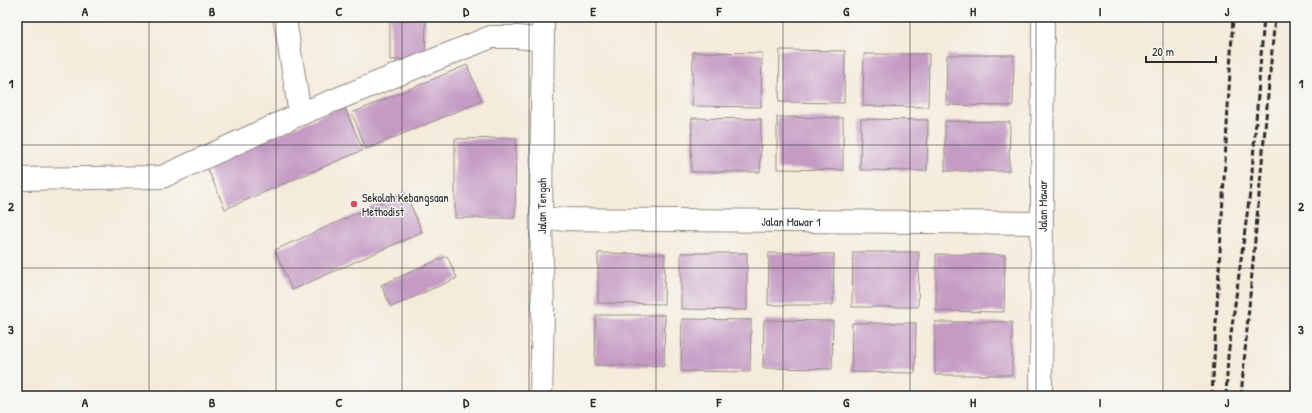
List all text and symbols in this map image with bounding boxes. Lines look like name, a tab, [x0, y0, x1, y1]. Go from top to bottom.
text: A	[82, 2, 89, 20]
text: B	[209, 2, 216, 20]
text: C	[335, 2, 343, 20]
text: D	[463, 2, 470, 20]
text: E	[590, 2, 596, 20]
text: F	[716, 2, 723, 20]
text: G	[843, 2, 850, 20]
text: H	[970, 2, 976, 20]
text: I	[1098, 2, 1102, 20]
text: J	[1225, 2, 1230, 20]
scale bar	[1146, 38, 1216, 64]
text: 20 m	[1152, 43, 1174, 60]
text: 1	[9, 74, 14, 92]
text: 1	[1299, 74, 1304, 92]
street label: Jalan Tengah	[532, 178, 550, 234]
street label: Jalan Mawar	[1033, 180, 1051, 232]
place label: Sekolah Kebangsaan Methodist	[362, 189, 449, 220]
text: 2	[8, 197, 15, 215]
text: 2	[1298, 197, 1305, 215]
marker: Sekolah Kebangsaan Methodist	[349, 199, 359, 209]
street label: Jalan Mawar 1	[761, 212, 821, 230]
text: 3	[8, 320, 14, 338]
text: 3	[1298, 320, 1304, 338]
text: A	[82, 393, 89, 411]
text: B	[209, 393, 216, 411]
text: C	[335, 393, 343, 411]
text: D	[463, 393, 470, 411]
text: E	[590, 393, 596, 411]
text: F	[716, 393, 723, 411]
text: G	[843, 393, 850, 411]
text: H	[970, 393, 976, 411]
text: I	[1098, 393, 1102, 411]
text: J	[1225, 393, 1230, 411]

